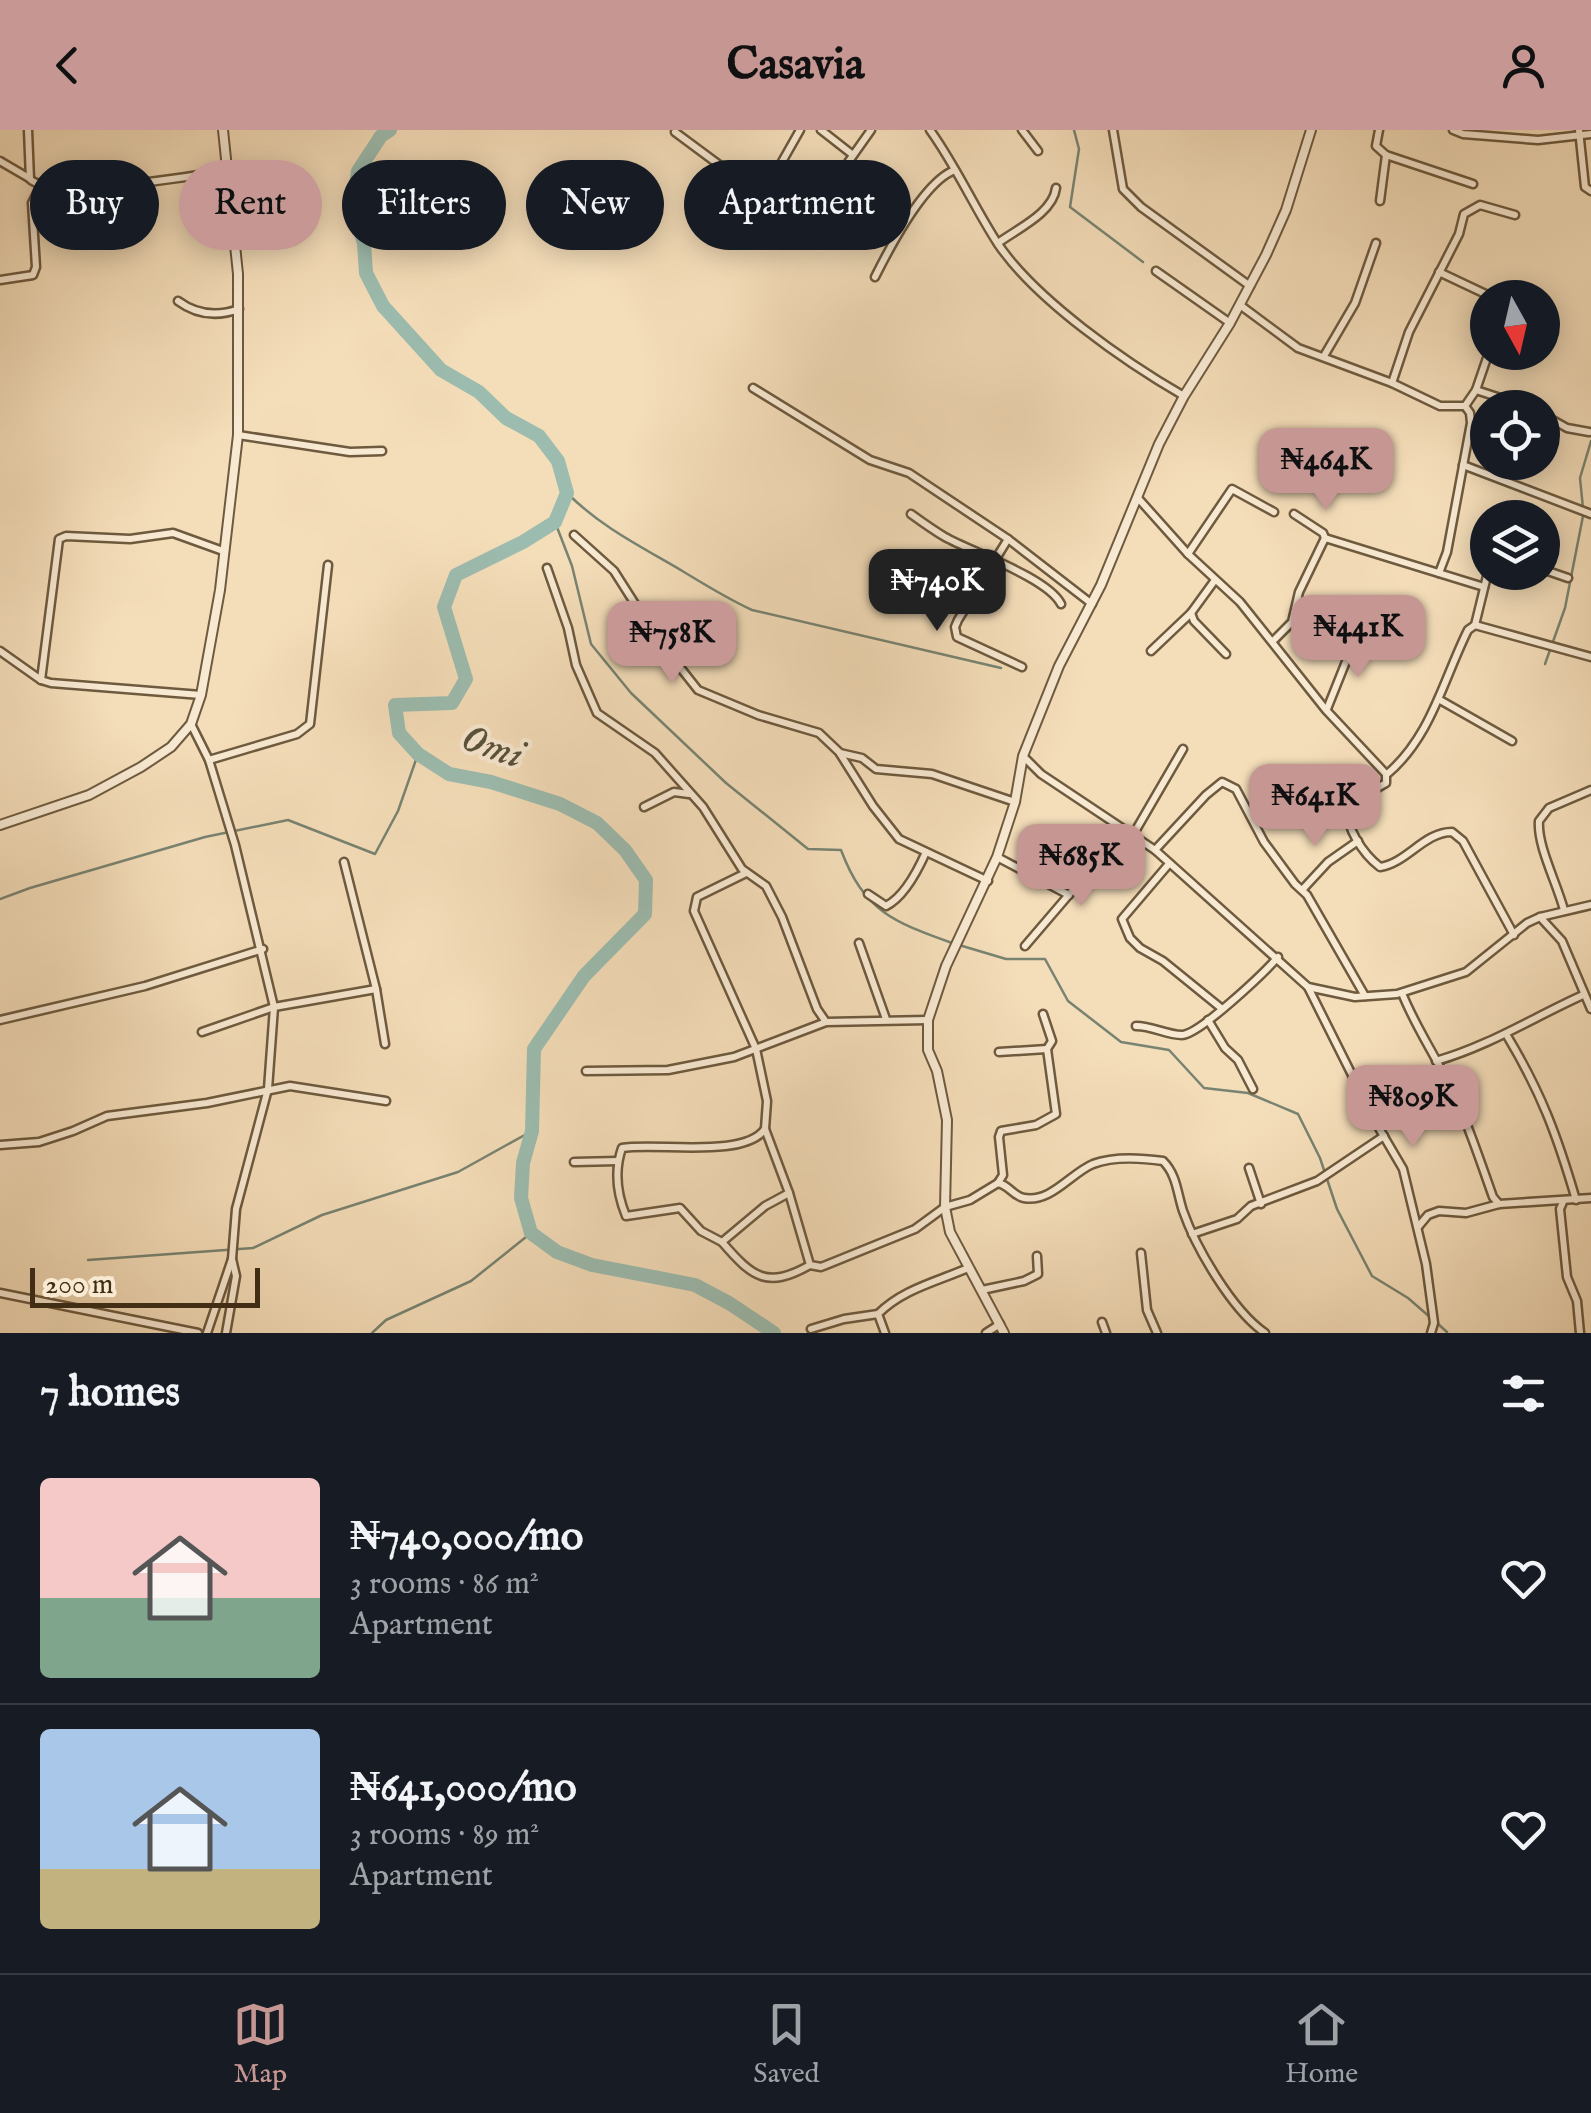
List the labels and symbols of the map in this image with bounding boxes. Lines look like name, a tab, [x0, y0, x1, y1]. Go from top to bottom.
north arrow	[1470, 280, 1560, 370]
pin: ₦464K	[1256, 428, 1396, 513]
pin: ₦740K	[867, 549, 1007, 634]
pin: ₦441K	[1288, 595, 1428, 680]
pin: ₦758K	[602, 601, 742, 686]
water label: Omi	[454, 714, 532, 783]
pin: ₦641K	[1245, 764, 1385, 849]
pin: ₦685K	[1011, 824, 1151, 909]
pin: ₦809K	[1343, 1065, 1483, 1150]
scale bar	[30, 1263, 260, 1308]

